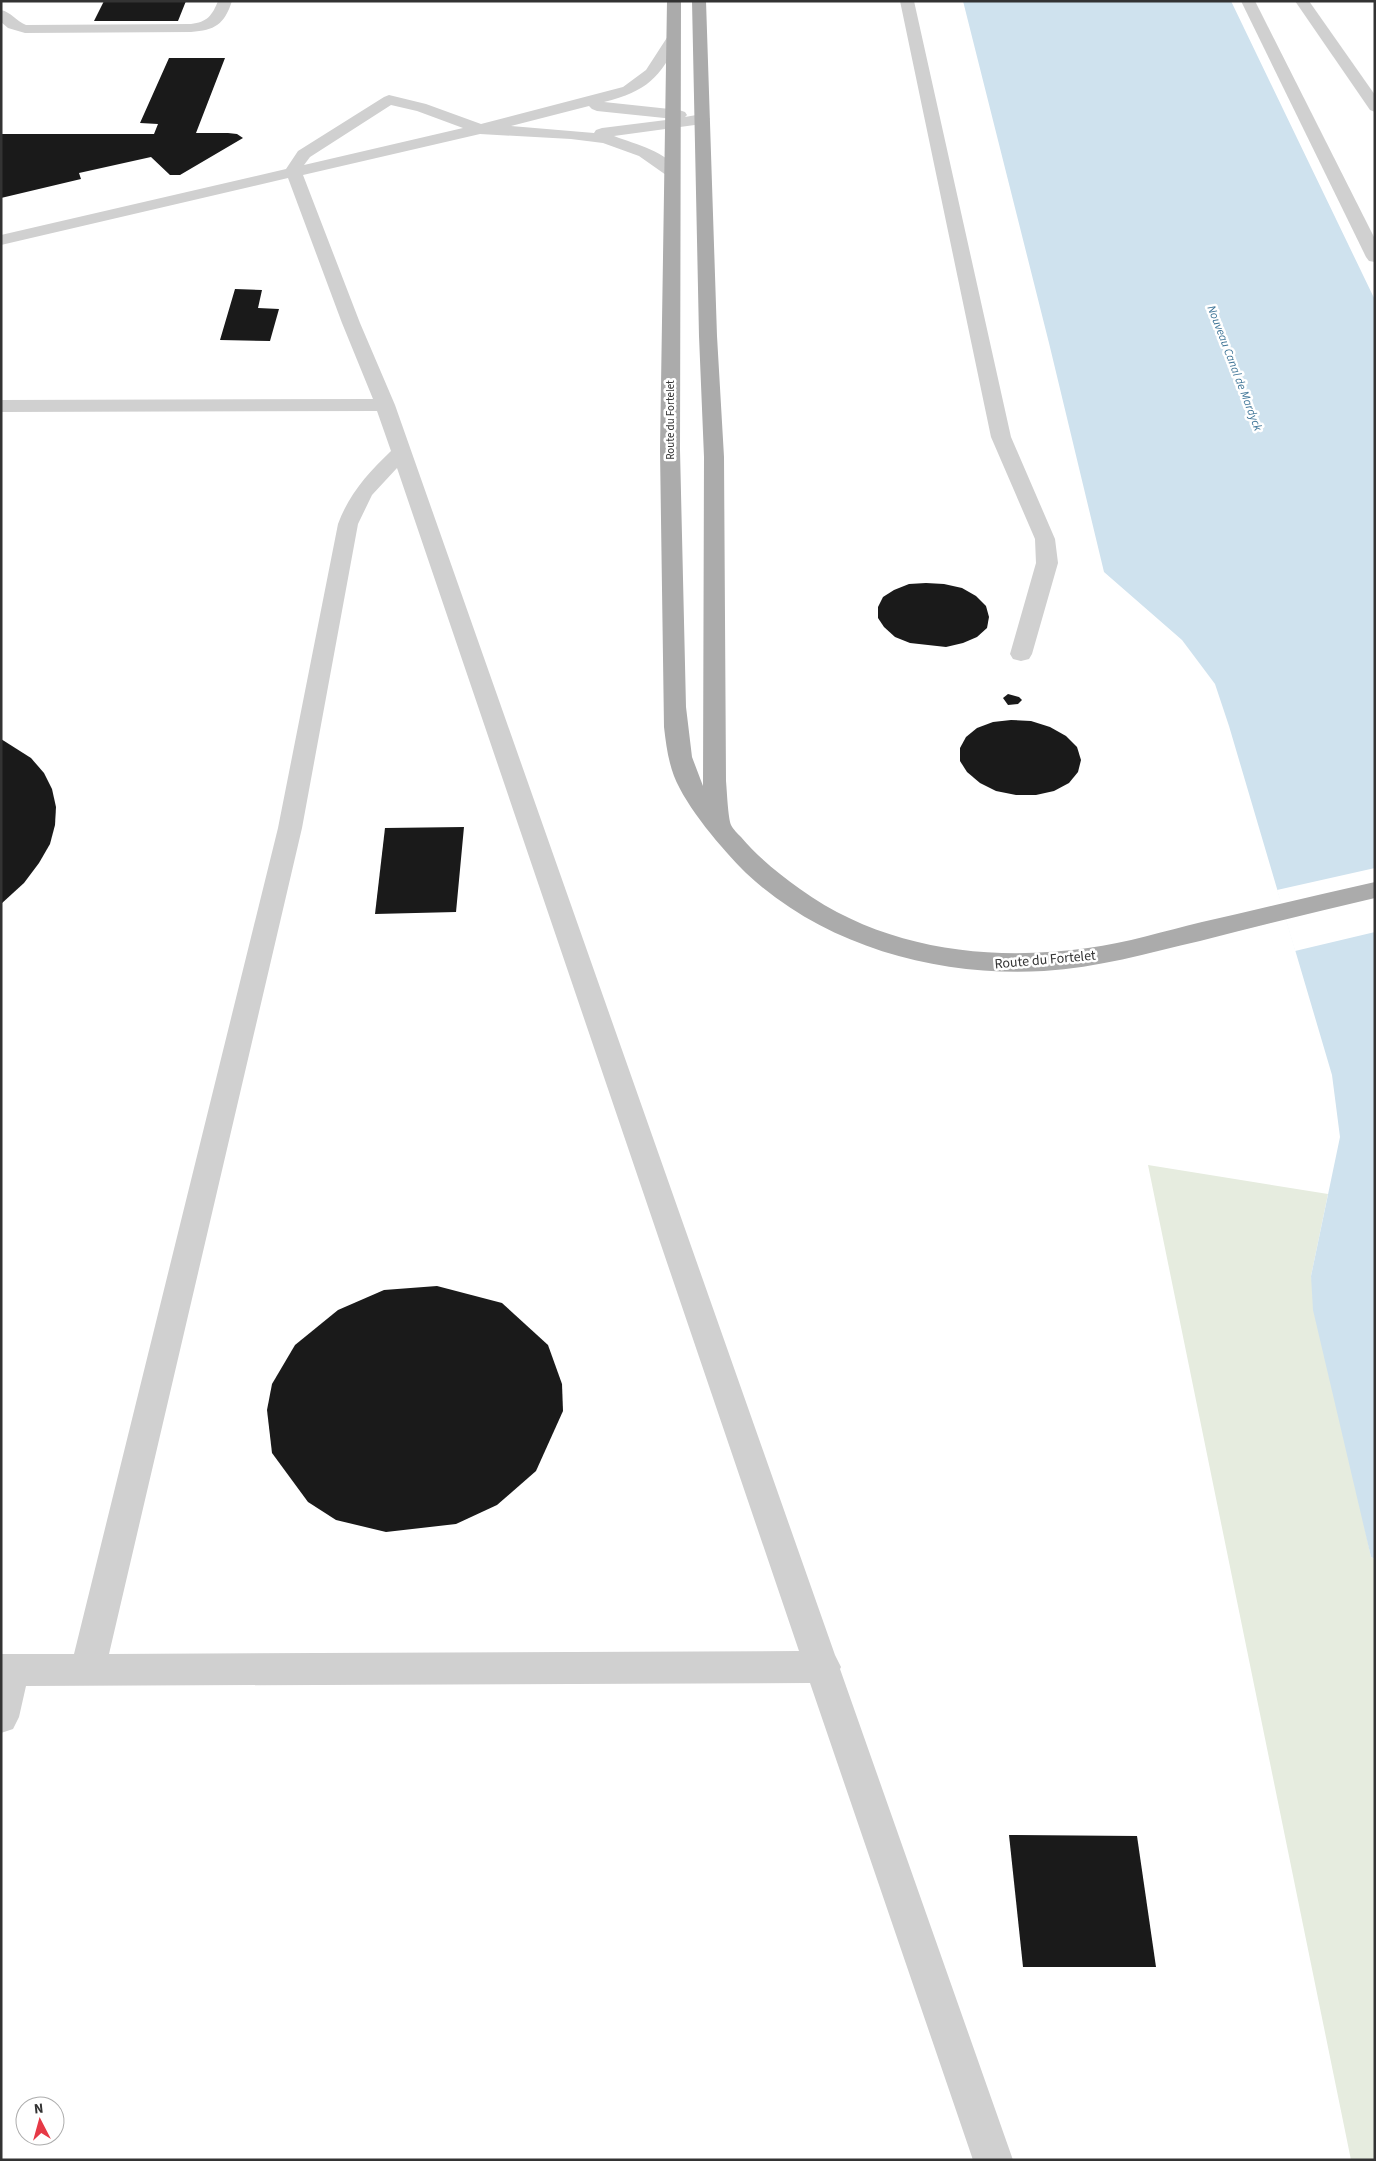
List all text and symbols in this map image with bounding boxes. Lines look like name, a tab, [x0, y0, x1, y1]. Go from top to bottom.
water label: Nouveau Canal de Mardyck	[1203, 303, 1266, 434]
street label: Route du Fortelet	[663, 380, 678, 460]
street label: Route du Fortelet	[994, 946, 1097, 974]
north arrow	[15, 2096, 65, 2146]
text: N	[33, 2099, 44, 2119]

